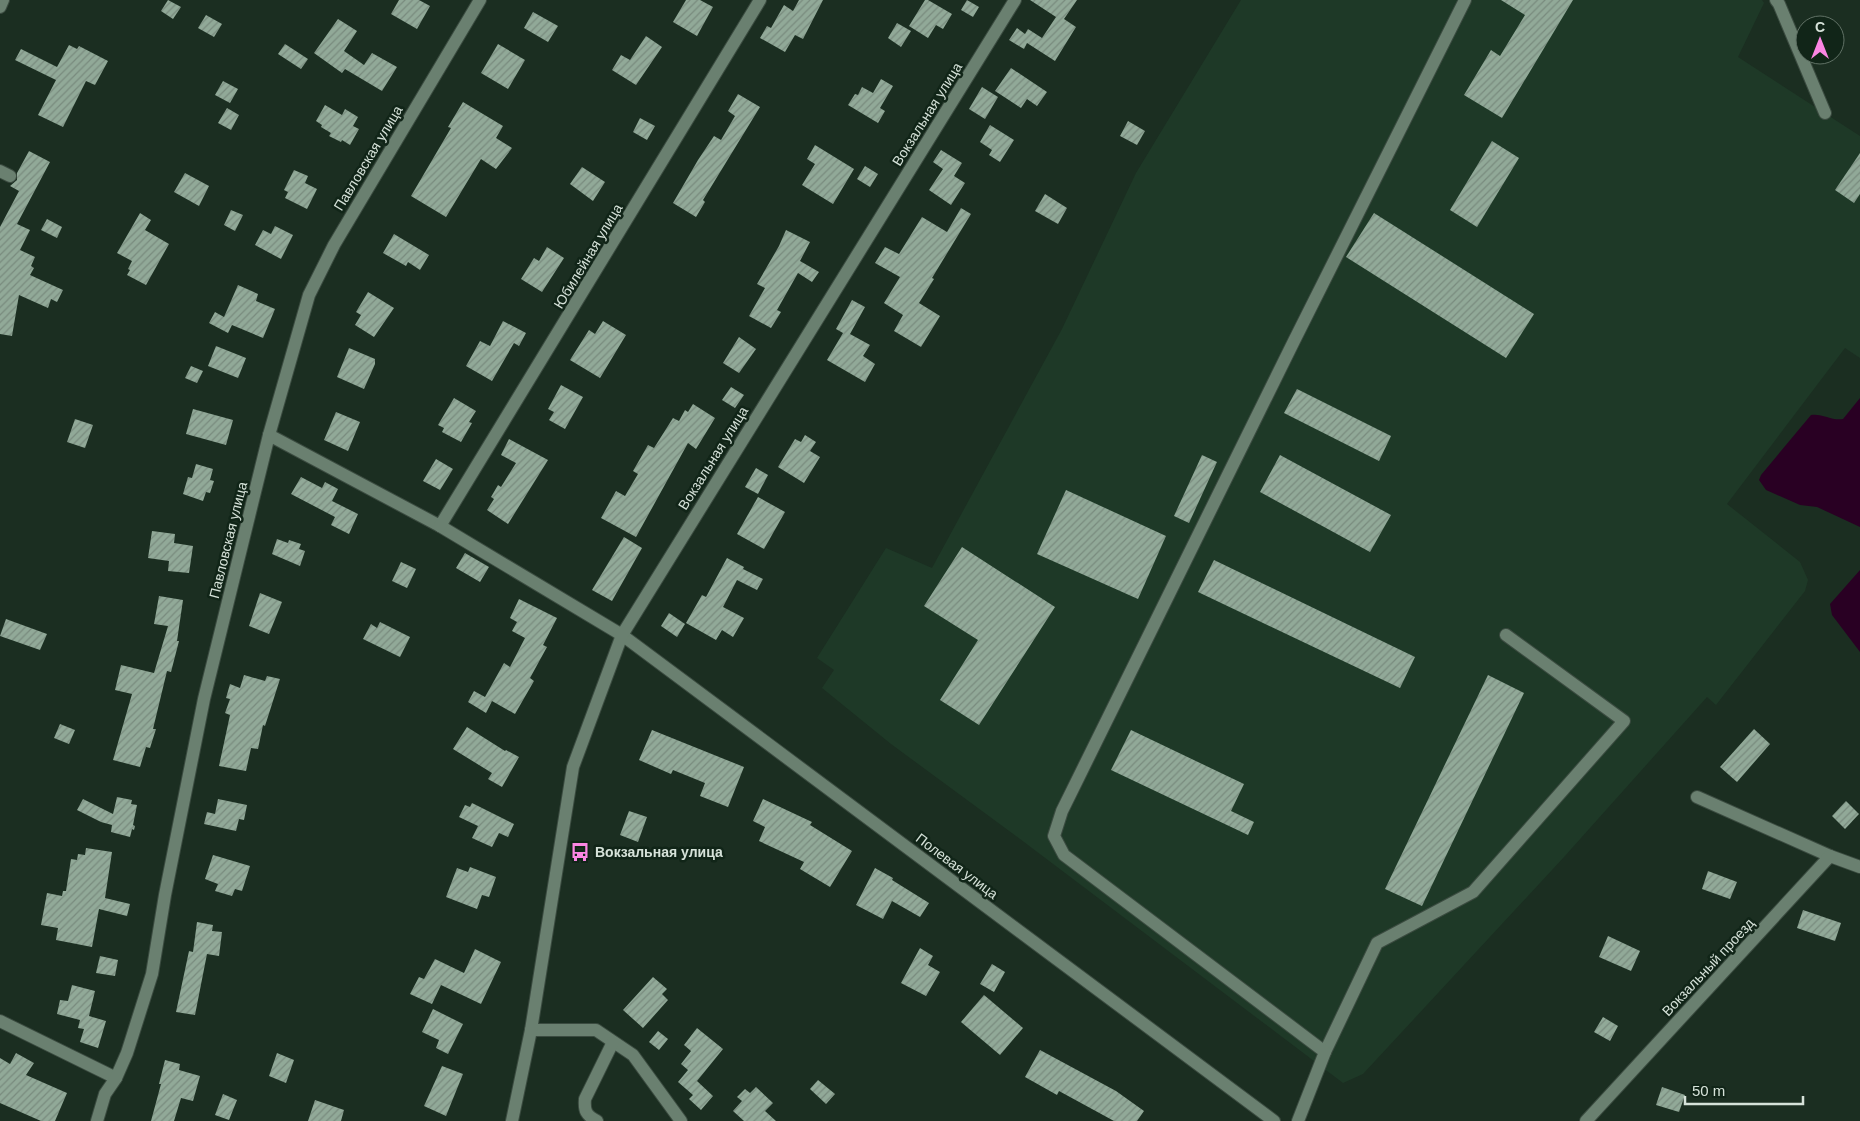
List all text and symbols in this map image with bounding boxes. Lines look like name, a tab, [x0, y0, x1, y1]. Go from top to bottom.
north arrow	[1795, 15, 1845, 65]
text: С	[1815, 19, 1825, 35]
street label: Вокзальная улица	[889, 59, 965, 169]
street label: Павловская улица	[330, 102, 406, 213]
street label: Юбилейная улица	[550, 201, 626, 311]
street label: Вокзальная улица	[675, 403, 751, 513]
street label: Павловская улица	[206, 480, 250, 600]
street label: Полевая улица	[913, 830, 1001, 902]
bus stop icon: Вокзальная улица	[569, 841, 591, 863]
place label: Вокзальная улица	[595, 844, 723, 860]
street label: Вокзальный проезд	[1659, 915, 1757, 1019]
scale bar	[1685, 1074, 1802, 1106]
text: 50 m	[1692, 1082, 1725, 1099]

